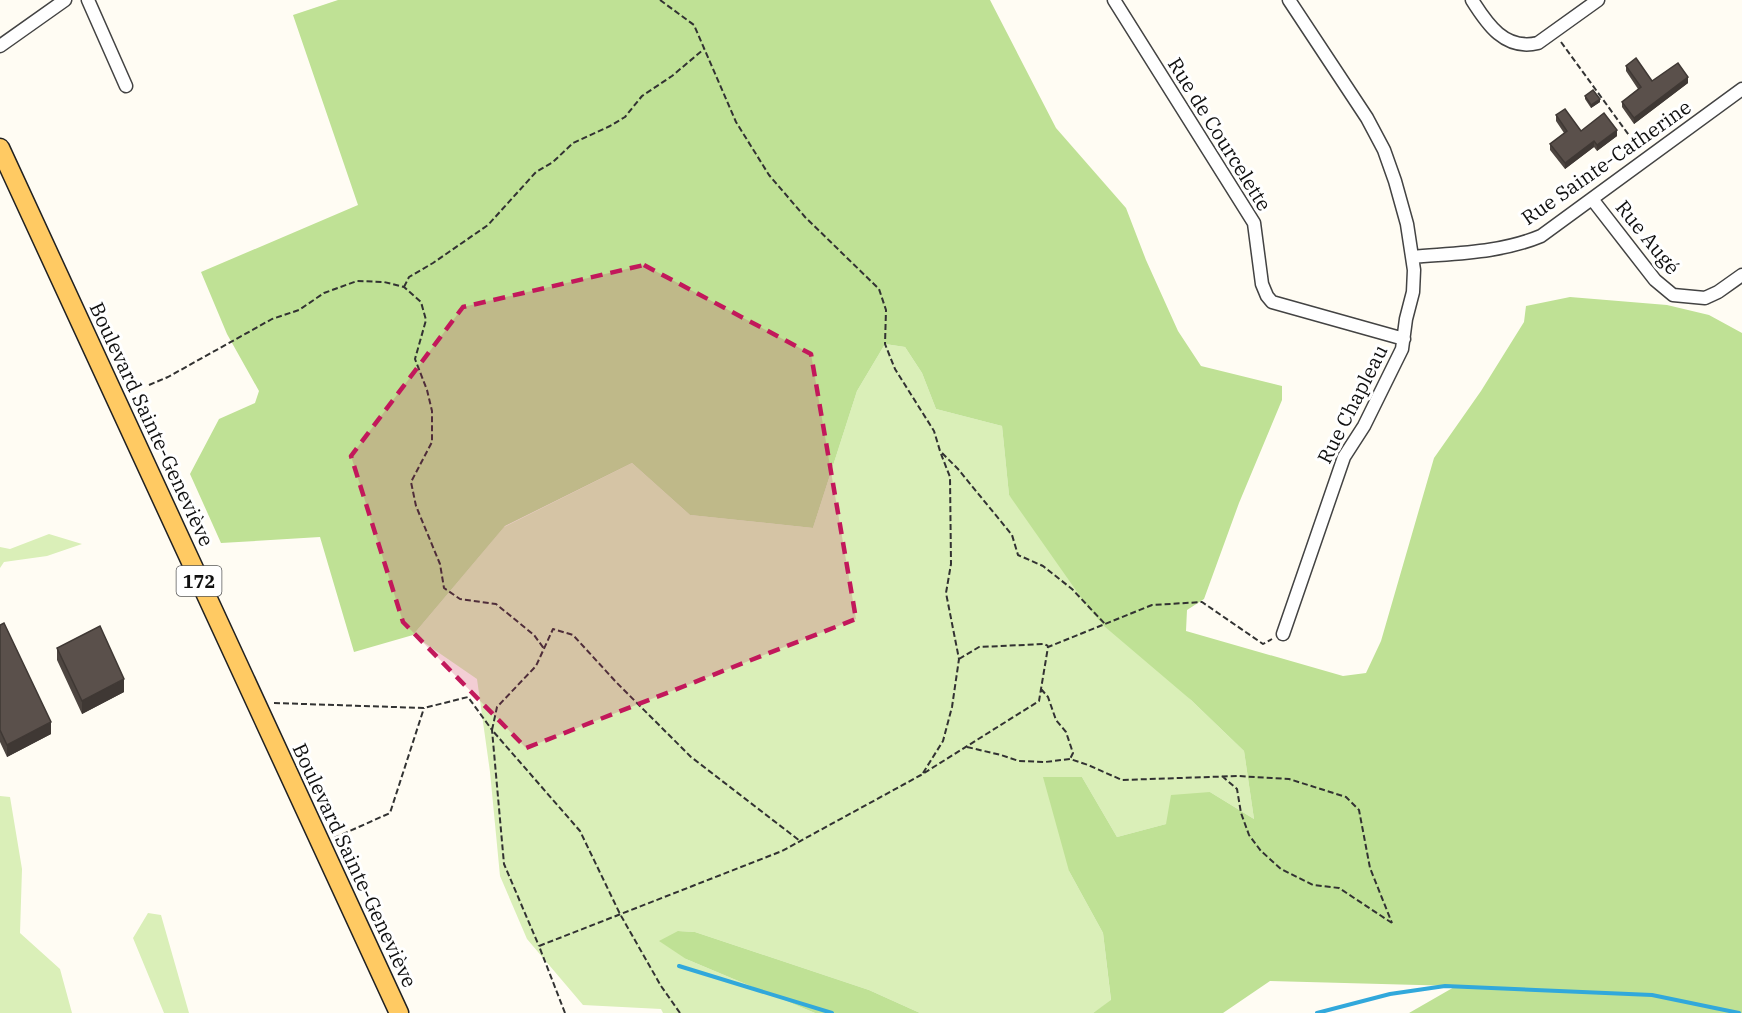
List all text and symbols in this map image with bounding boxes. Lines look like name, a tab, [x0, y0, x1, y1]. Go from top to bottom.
street label: Rue de Courcelette	[1162, 52, 1278, 216]
street label: Rue Sainte-Catherine	[1516, 93, 1696, 231]
street label: Rue Augé	[1610, 194, 1686, 280]
street label: Boulevard Sainte-Geneviève	[83, 298, 221, 550]
street label: Rue Chapleau	[1310, 340, 1394, 468]
road number: 172	[176, 566, 222, 596]
street label: Boulevard Sainte-Geneviève	[286, 739, 424, 991]

